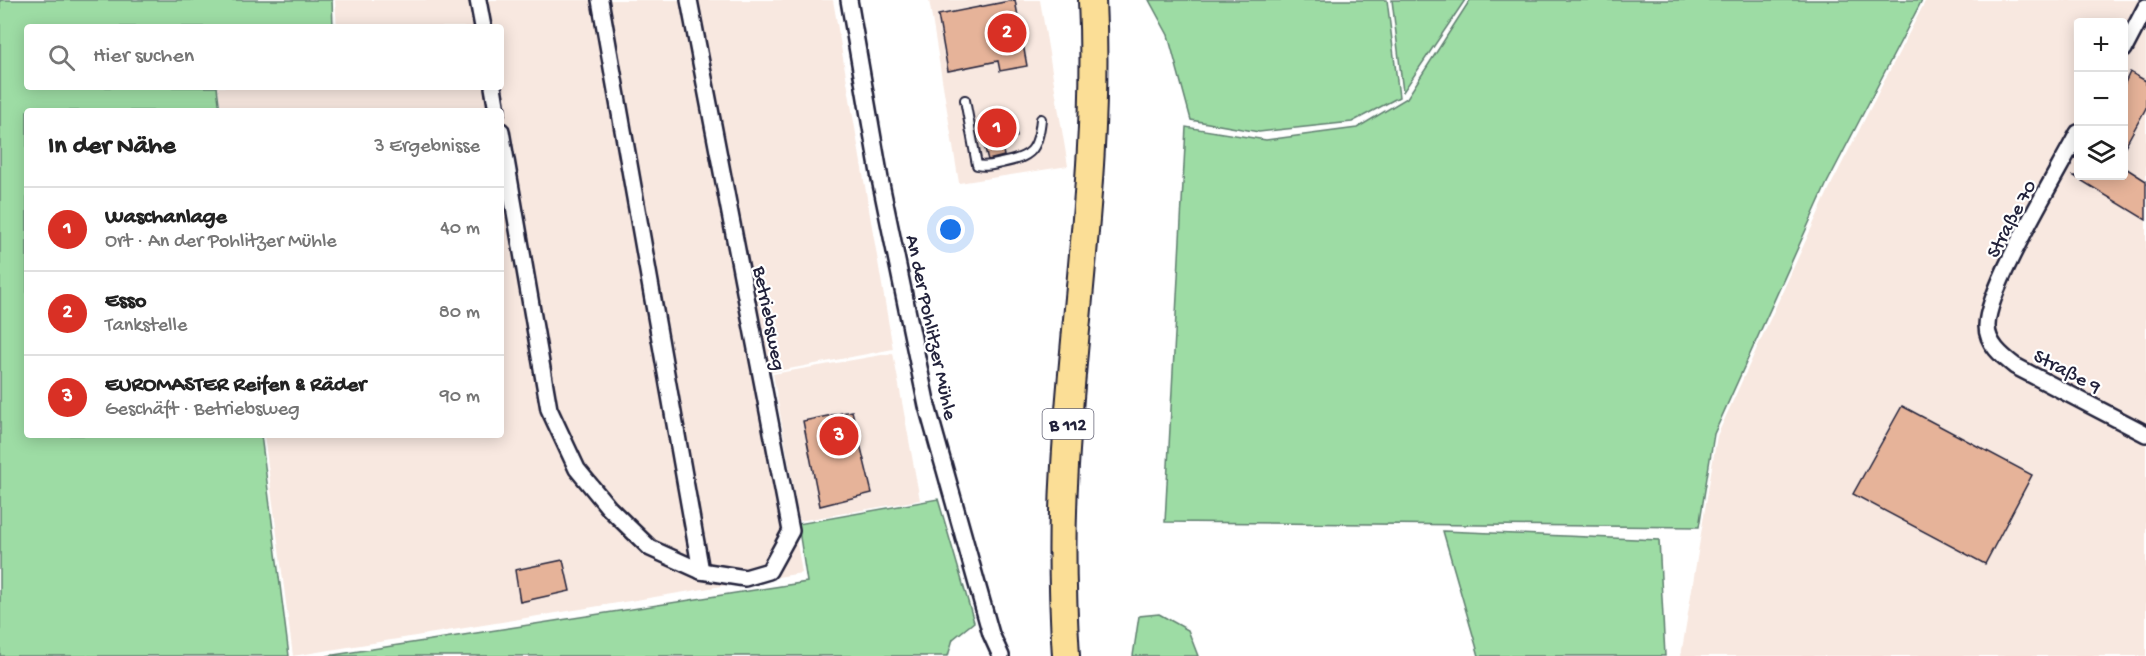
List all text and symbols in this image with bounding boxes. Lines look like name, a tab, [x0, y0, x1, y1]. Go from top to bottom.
pin: 2	[988, 10, 1026, 56]
map controls	[2074, 18, 2128, 180]
button: +	[2074, 18, 2128, 72]
search box	[24, 24, 504, 90]
icon: search	[45, 41, 78, 74]
text: Hier suchen	[93, 44, 194, 70]
button: −	[2074, 72, 2128, 126]
pin: 1	[978, 106, 1016, 150]
button: layers	[2074, 126, 2128, 180]
text: In der Nähe	[48, 132, 176, 163]
text: 3 Ergebnisse	[374, 136, 480, 159]
street label: Straße 70	[1983, 177, 2043, 262]
text: Waschanlage	[105, 205, 227, 231]
your location	[936, 215, 965, 244]
text: 1	[63, 218, 72, 241]
text: 40 m	[440, 218, 480, 241]
text: Ort · An der Pohlitzer Mühle	[105, 231, 337, 254]
street label: An der Pohlitzer Mühle	[899, 233, 961, 423]
street label: Betriebsweg	[746, 264, 789, 373]
text: Esso	[105, 289, 146, 315]
text: 2	[63, 302, 72, 325]
text: 80 m	[439, 302, 480, 325]
text: Tankstelle	[105, 315, 187, 338]
street label: Straße 9	[2029, 346, 2104, 400]
text: EUROMASTER Reifen & Räder	[105, 373, 366, 399]
text: 3	[62, 386, 73, 409]
text: 90 m	[440, 386, 480, 409]
text: Geschäft · Betriebsweg	[105, 399, 300, 422]
road number: B 112	[1042, 409, 1094, 439]
pin: 3	[820, 414, 858, 458]

